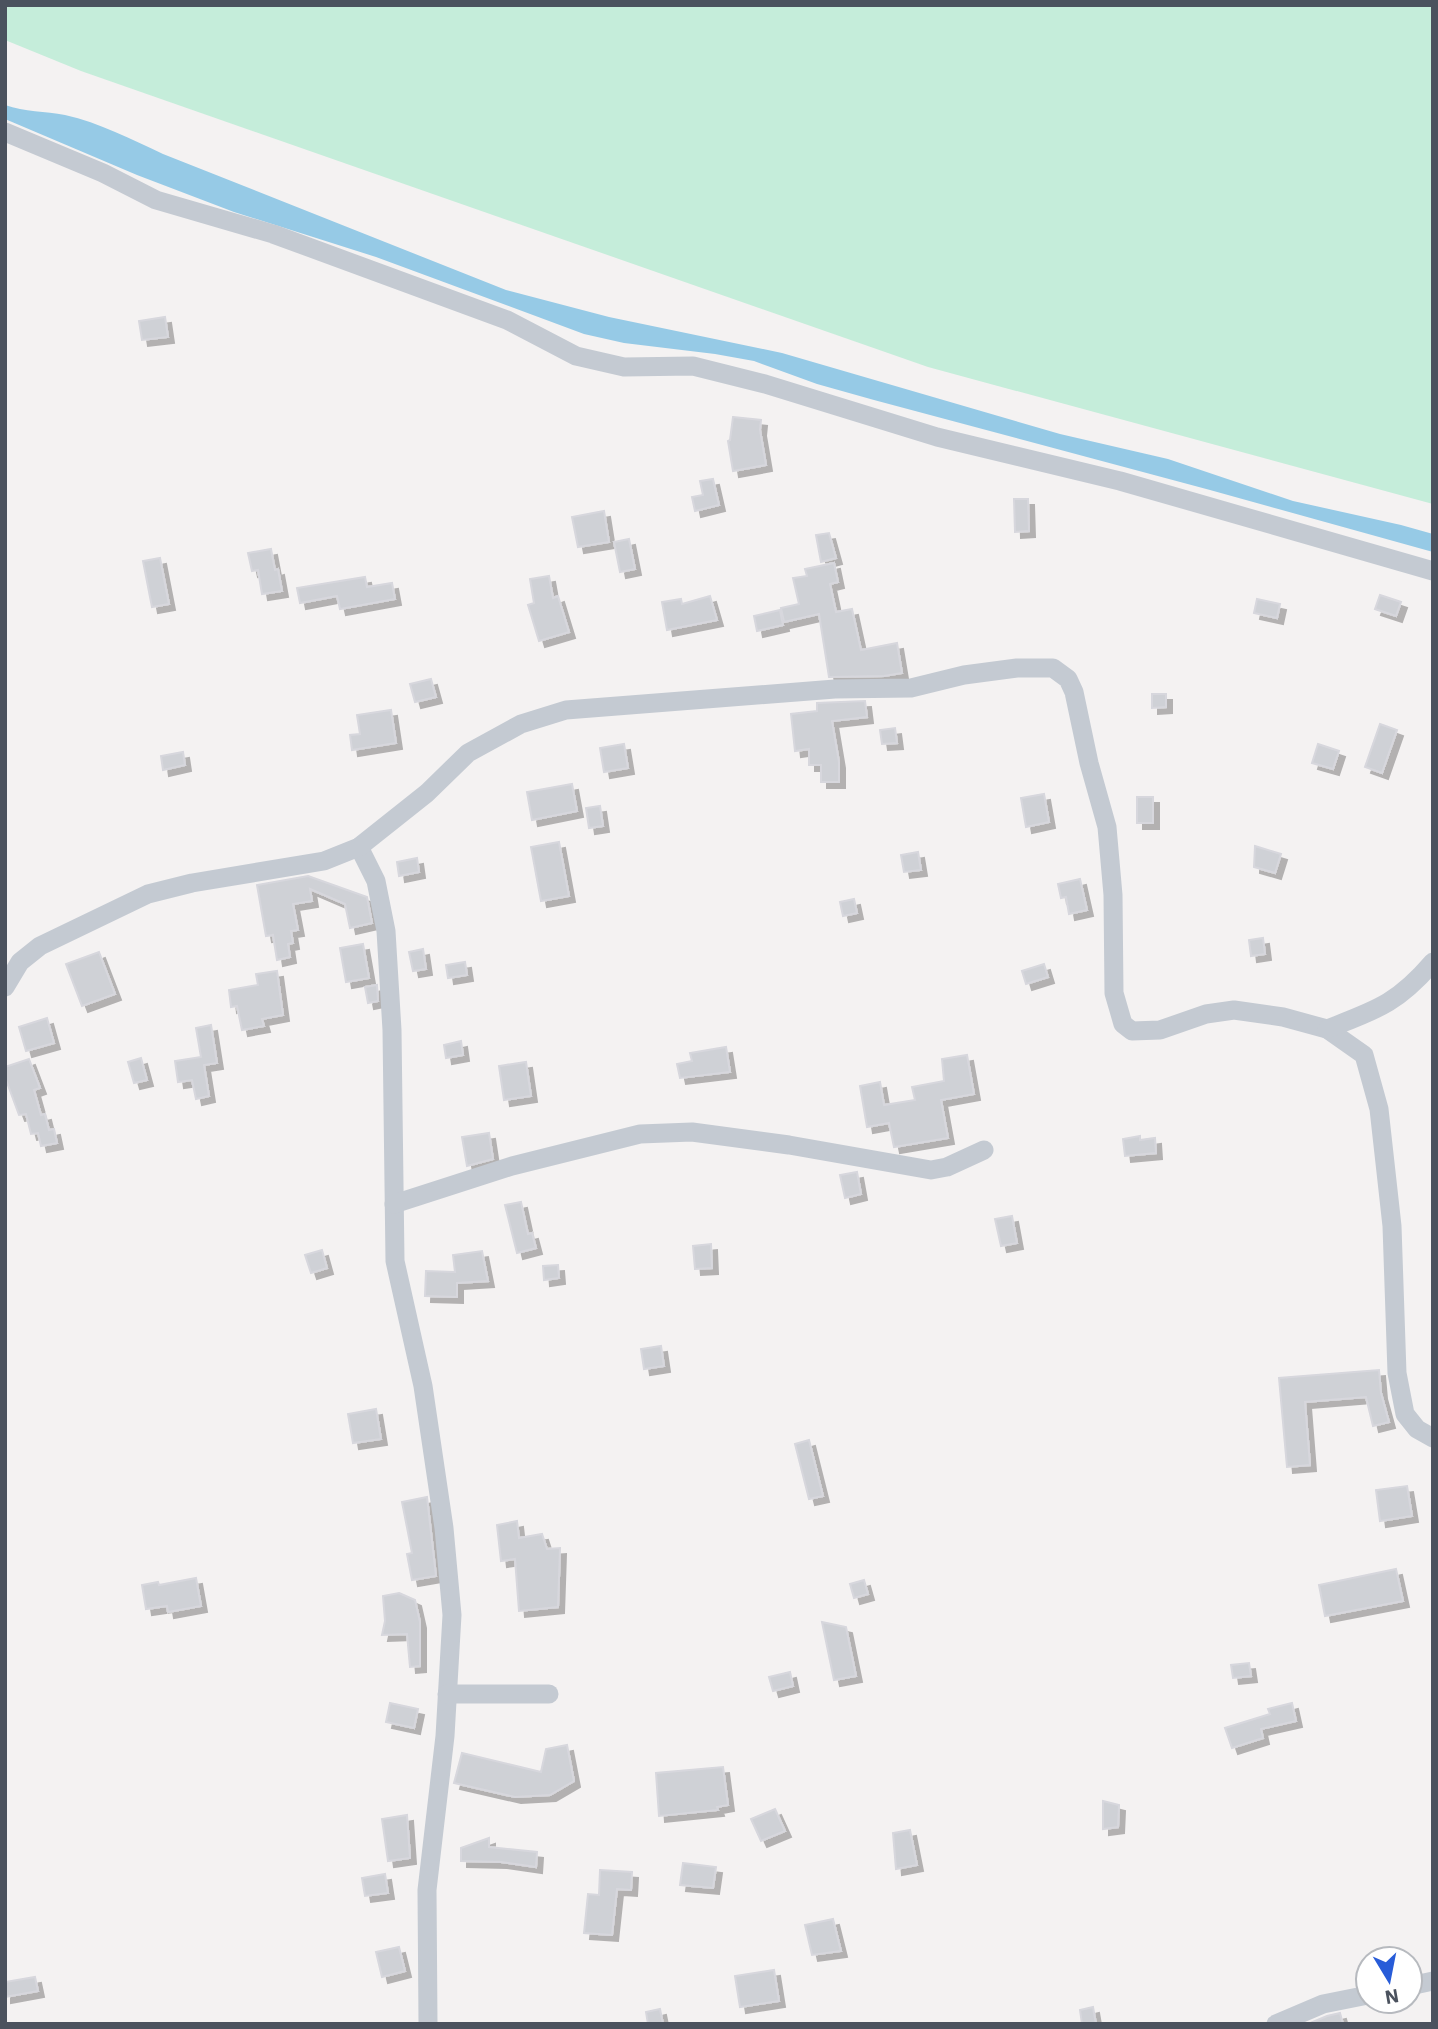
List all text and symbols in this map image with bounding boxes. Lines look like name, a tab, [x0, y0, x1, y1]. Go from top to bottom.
north arrow	[1354, 1945, 1424, 2015]
text: N	[1383, 1984, 1401, 2010]

